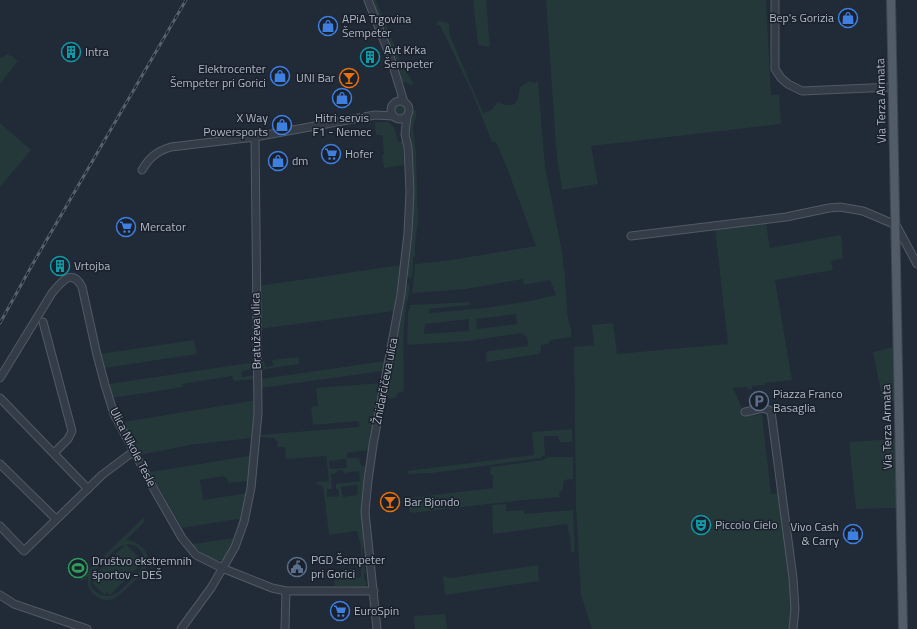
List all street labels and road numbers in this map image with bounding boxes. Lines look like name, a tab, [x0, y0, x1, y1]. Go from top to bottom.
street label: Via Terza Armata	[870, 58, 891, 144]
street label: Bratuževa ulica	[245, 292, 266, 370]
street label: Žnidarčičeva ulica	[367, 336, 402, 426]
street label: Via Terza Armata	[876, 384, 897, 470]
street label: Ulica Nikole Tesle	[105, 404, 162, 490]

